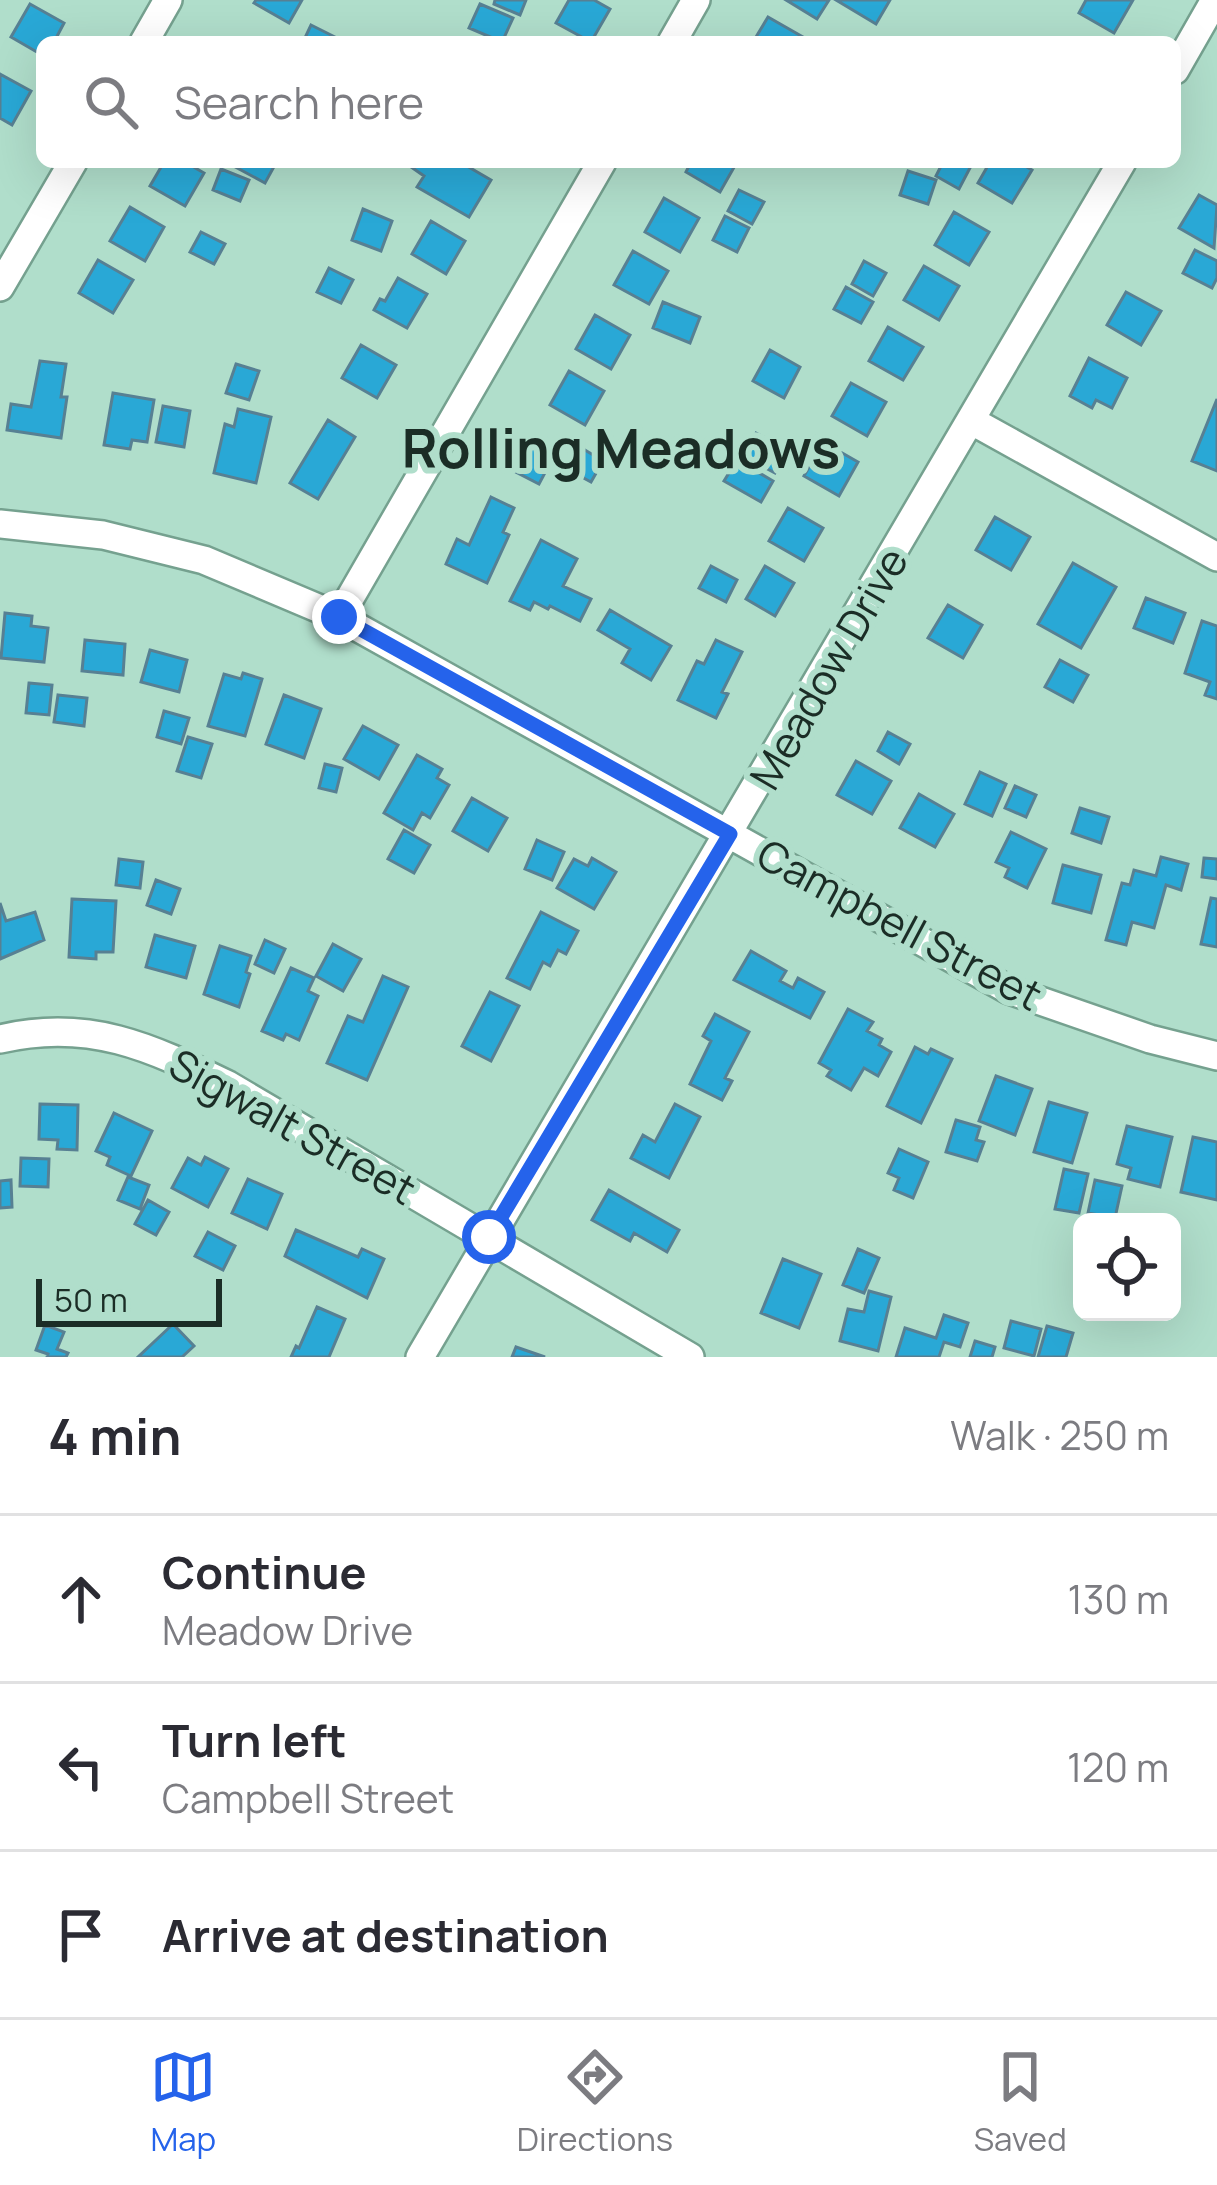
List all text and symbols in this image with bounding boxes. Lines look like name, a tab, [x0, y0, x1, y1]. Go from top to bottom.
search box	[36, 36, 1181, 168]
icon: search	[78, 69, 144, 135]
text: Search here	[174, 71, 424, 133]
district label: Rolling Meadows	[402, 410, 840, 484]
street label: Meadow Drive	[735, 536, 921, 800]
route end	[312, 590, 366, 644]
street label: Campbell Street	[747, 825, 1053, 1023]
street label: Sigwalt Street	[159, 1034, 427, 1218]
route start	[462, 1210, 516, 1264]
map controls	[1073, 1213, 1181, 1321]
button: locate	[1073, 1213, 1181, 1321]
scale bar	[36, 1273, 222, 1326]
text: 50 m	[54, 1277, 128, 1322]
text: 4 min	[48, 1401, 181, 1470]
text: Walk · 250 m	[950, 1408, 1169, 1462]
text: Continue	[162, 1541, 367, 1603]
icon: ahead	[48, 1566, 114, 1632]
text: 130 m	[1068, 1572, 1169, 1626]
text: Meadow Drive	[162, 1603, 413, 1657]
text: Turn left	[162, 1709, 347, 1771]
icon: left	[48, 1734, 114, 1800]
text: 120 m	[1067, 1740, 1169, 1794]
text: Campbell Street	[162, 1771, 454, 1825]
icon: arrive	[48, 1902, 114, 1968]
text: Arrive at destination	[162, 1904, 609, 1966]
tab: Map	[150, 2044, 216, 2161]
tab: Directions	[517, 2044, 673, 2161]
tab: Saved	[974, 2044, 1067, 2161]

